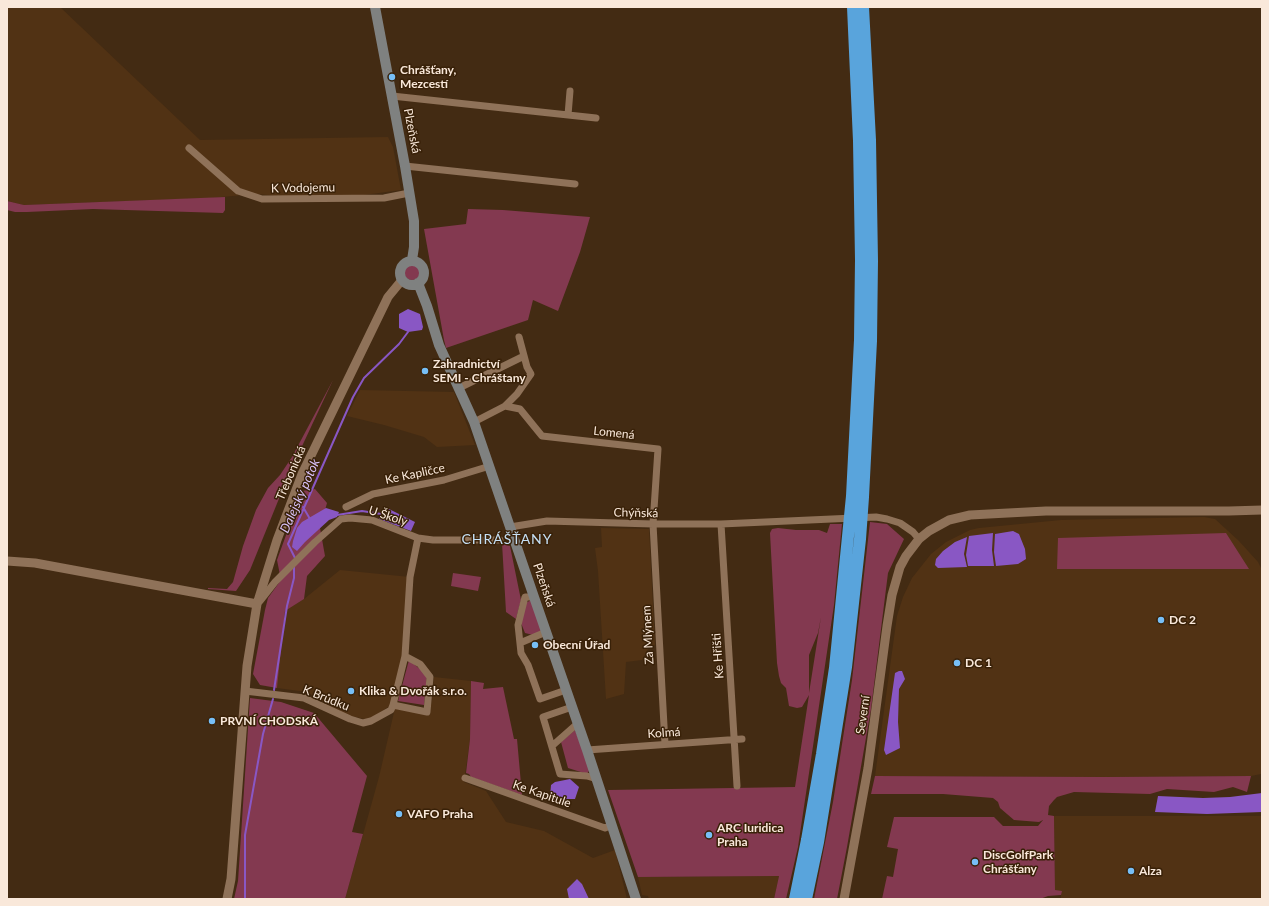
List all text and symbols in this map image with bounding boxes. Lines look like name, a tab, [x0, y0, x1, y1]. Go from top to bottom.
place label: Chrášťany, Mezcestí	[400, 63, 456, 91]
marker: Chrášťany, Mezcestí	[387, 72, 397, 82]
street label: Plzeňská	[401, 107, 423, 155]
street label: K Vodojemu	[271, 180, 335, 196]
place label: Zahradnictví SEMI - Chráštany	[433, 357, 526, 385]
marker: Zahradnictví SEMI - Chráštany	[420, 366, 430, 376]
street label: Lomená	[593, 424, 635, 442]
street label: Třebonická	[273, 444, 309, 502]
water label: Dalejský potok	[277, 457, 323, 535]
street label: Ke Kapličce	[384, 461, 446, 487]
street label: U Školy	[367, 503, 409, 529]
street label: Chýňská	[614, 505, 658, 521]
district label: CHRÁŠŤANY	[461, 531, 553, 547]
street label: Plzeňská	[530, 561, 558, 609]
street label: Za Mlýnem	[639, 605, 657, 665]
place label: DC 2	[1169, 613, 1196, 627]
marker: DC 2	[1156, 615, 1166, 625]
street label: Ke Hřišti	[709, 633, 727, 679]
place label: Obecní Úřad	[543, 638, 610, 652]
marker: Obecní Úřad	[530, 640, 540, 650]
place label: DC 1	[965, 656, 992, 670]
marker: DC 1	[952, 658, 962, 668]
street label: K Brůdku	[300, 682, 352, 714]
place label: Klika & Dvořák s.r.o.	[359, 684, 467, 698]
marker: Klika & Dvořák s.r.o.	[346, 686, 356, 696]
street label: Severní	[853, 695, 873, 735]
place label: PRVNÍ CHODSKÁ	[220, 714, 318, 728]
marker: PRVNÍ CHODSKÁ	[207, 716, 217, 726]
street label: Kolmá	[647, 725, 681, 741]
street label: Ke Kapitule	[511, 777, 573, 811]
place label: VAFO Praha	[407, 807, 473, 821]
marker: VAFO Praha	[394, 809, 404, 819]
place label: ARC Iuridica Praha	[717, 821, 783, 849]
marker: ARC Iuridica Praha	[704, 830, 714, 840]
place label: DiscGolfPark Chrášťany	[983, 848, 1053, 876]
marker: DiscGolfPark Chrášťany	[970, 857, 980, 867]
place label: Alza	[1139, 864, 1162, 878]
marker: Alza	[1126, 866, 1136, 876]

